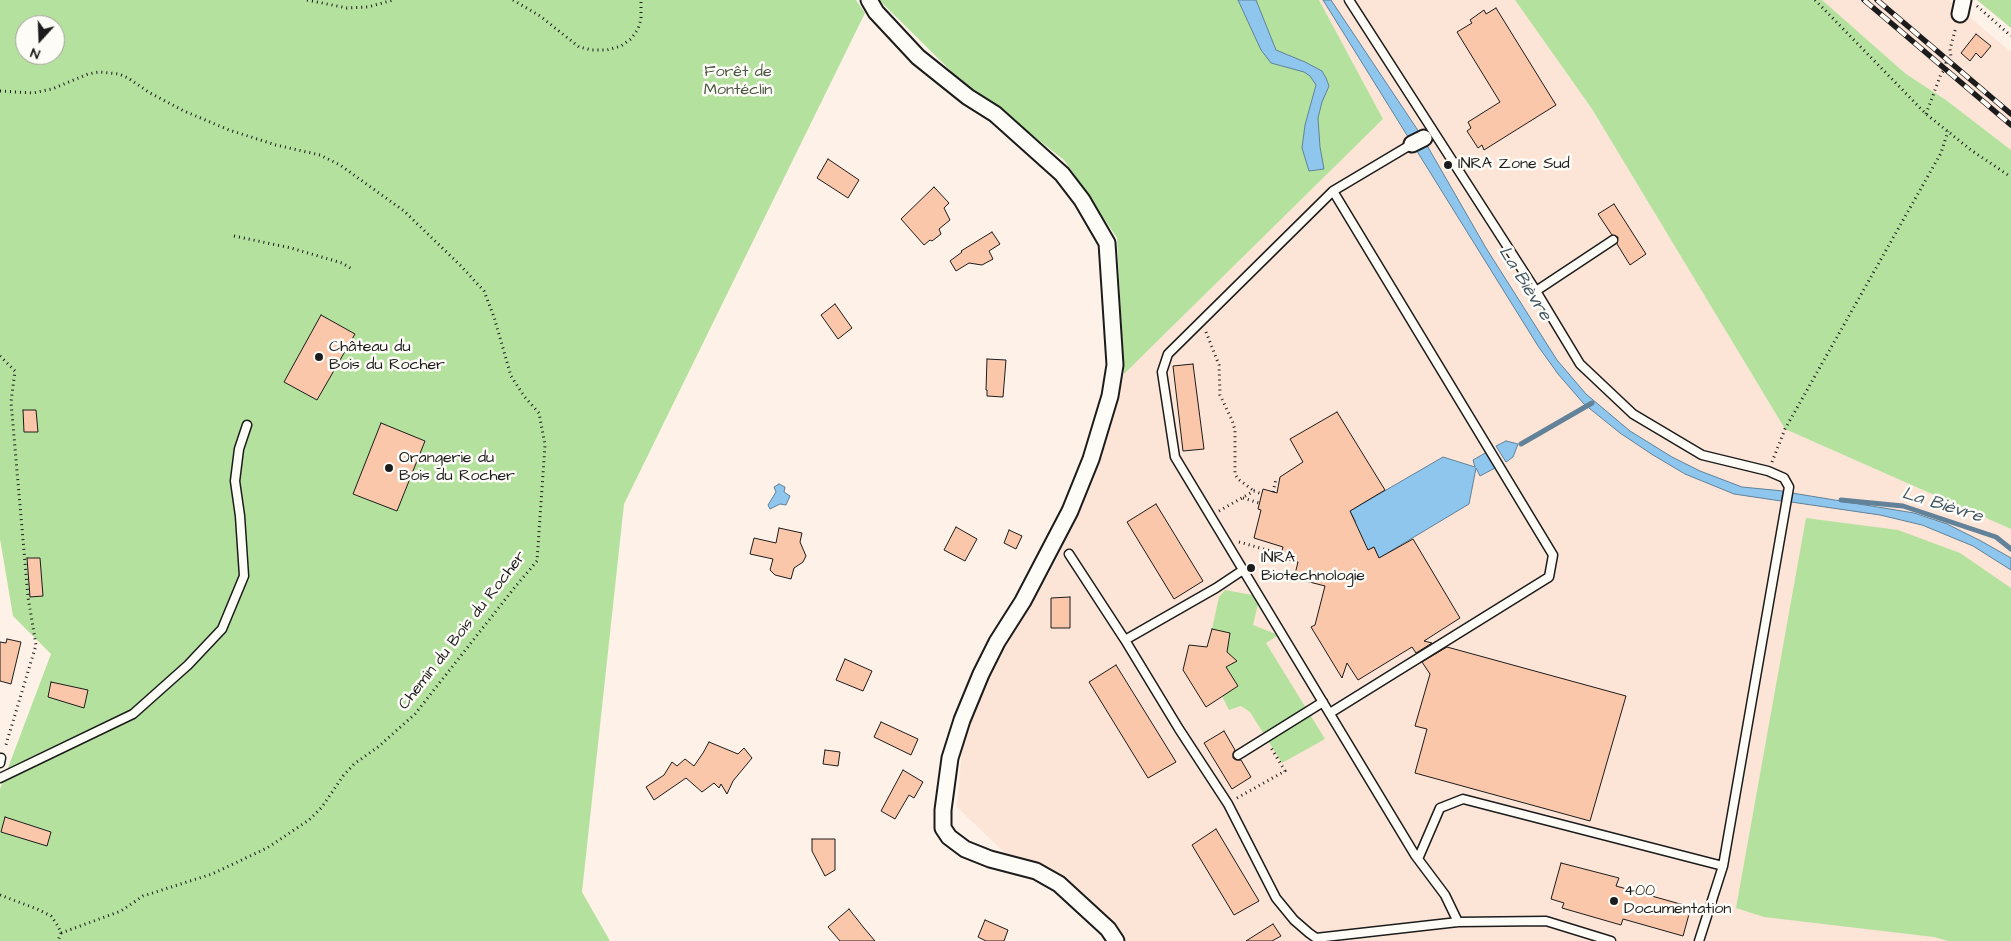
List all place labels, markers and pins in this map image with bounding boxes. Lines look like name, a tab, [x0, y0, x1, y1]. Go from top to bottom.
place label: INRA Zone Sud	[1458, 155, 1570, 175]
marker: INRA Zone Sud	[1442, 159, 1454, 171]
place label: Château du Bois du Rocher	[329, 338, 445, 376]
marker: Château du Bois du Rocher	[313, 351, 325, 363]
place label: Orangerie du Bois du Rocher	[399, 449, 515, 487]
marker: Orangerie du Bois du Rocher	[383, 462, 395, 474]
place label: INRA Biotechnologie	[1261, 549, 1365, 587]
marker: INRA Biotechnologie	[1245, 562, 1257, 574]
place label: 400 Documentation	[1624, 882, 1731, 920]
marker: 400 Documentation	[1608, 895, 1620, 907]

